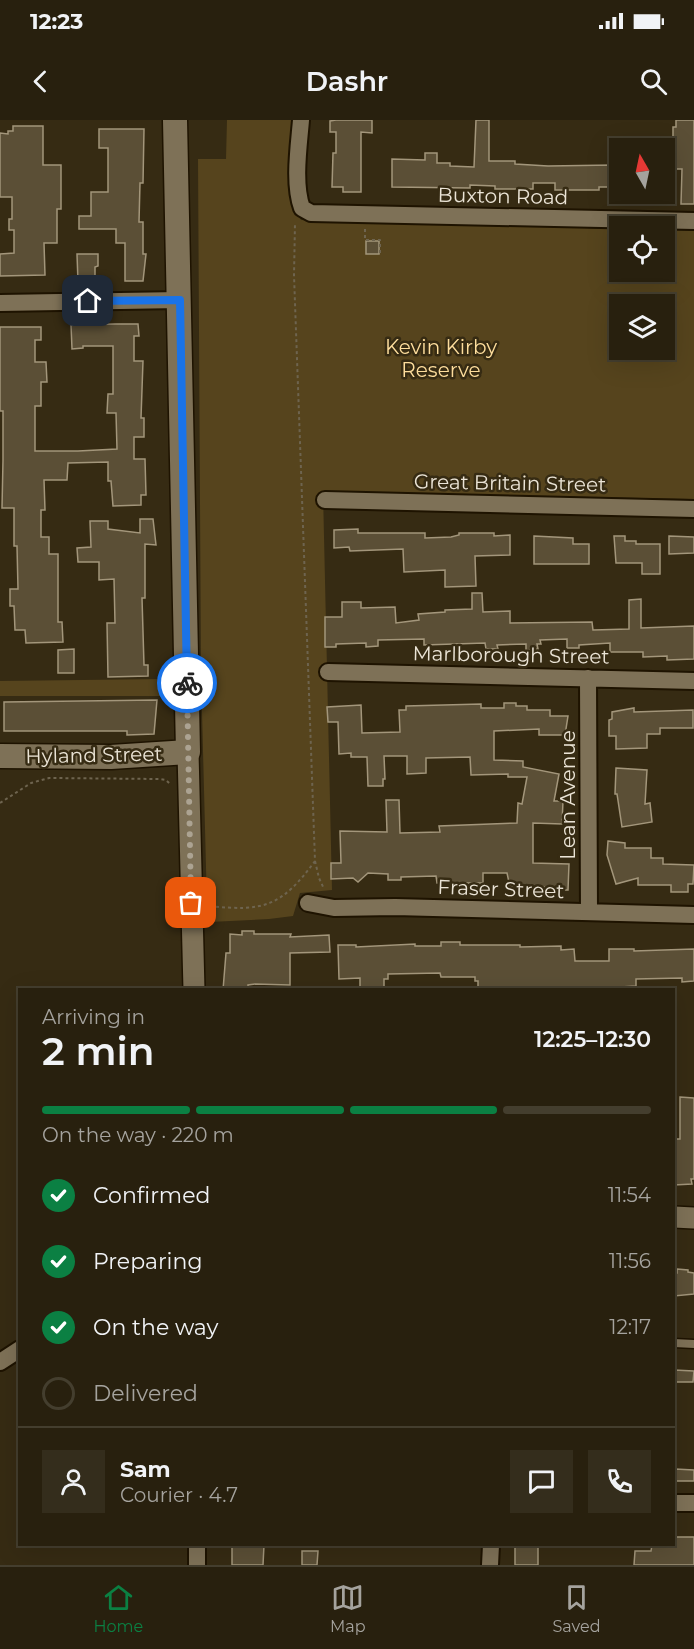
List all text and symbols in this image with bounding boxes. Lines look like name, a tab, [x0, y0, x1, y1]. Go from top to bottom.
text: 12:23	[30, 8, 83, 35]
icon: back	[24, 65, 57, 98]
text: Dashr	[306, 65, 388, 98]
icon: search	[637, 65, 670, 98]
north arrow	[609, 138, 675, 204]
map controls	[609, 138, 675, 360]
street label: Buxton Road	[438, 183, 568, 209]
button: locate	[609, 216, 675, 282]
pin	[62, 275, 113, 326]
icon: home	[71, 284, 104, 317]
button: layers	[609, 294, 675, 360]
park label: Kevin Kirby Reserve	[385, 335, 497, 382]
street label: Great Britain Street	[414, 469, 606, 497]
street label: Marlborough Street	[412, 641, 610, 669]
courier	[157, 653, 217, 713]
icon: bike	[171, 667, 204, 700]
street label: Lean Avenue	[556, 730, 580, 860]
street label: Hyland Street	[25, 742, 163, 768]
street label: Fraser Street	[437, 875, 565, 903]
pin	[165, 877, 216, 928]
icon: bag	[174, 886, 207, 919]
text: Arriving in	[42, 1005, 145, 1029]
text: 12:25–12:30	[534, 1026, 651, 1053]
text: 2 min	[42, 1027, 155, 1075]
text: On the way · 220 m	[42, 1123, 234, 1147]
icon: check	[42, 1179, 75, 1212]
text: Confirmed	[93, 1182, 210, 1209]
text: 11:54	[608, 1183, 651, 1207]
icon: check	[42, 1245, 75, 1278]
text: Preparing	[93, 1248, 202, 1275]
text: 11:56	[609, 1249, 651, 1273]
icon: check	[42, 1311, 75, 1344]
text: On the way	[93, 1314, 218, 1341]
text: 12:17	[609, 1315, 651, 1339]
text: Delivered	[93, 1380, 198, 1407]
button: person	[42, 1450, 105, 1513]
button: chat	[510, 1450, 573, 1513]
button: phone	[588, 1450, 651, 1513]
text: Sam	[120, 1456, 171, 1483]
text: Courier · 4.7	[120, 1483, 238, 1507]
tab: Home	[93, 1581, 143, 1636]
tab: Map	[330, 1581, 366, 1636]
tab: Saved	[552, 1581, 601, 1636]

